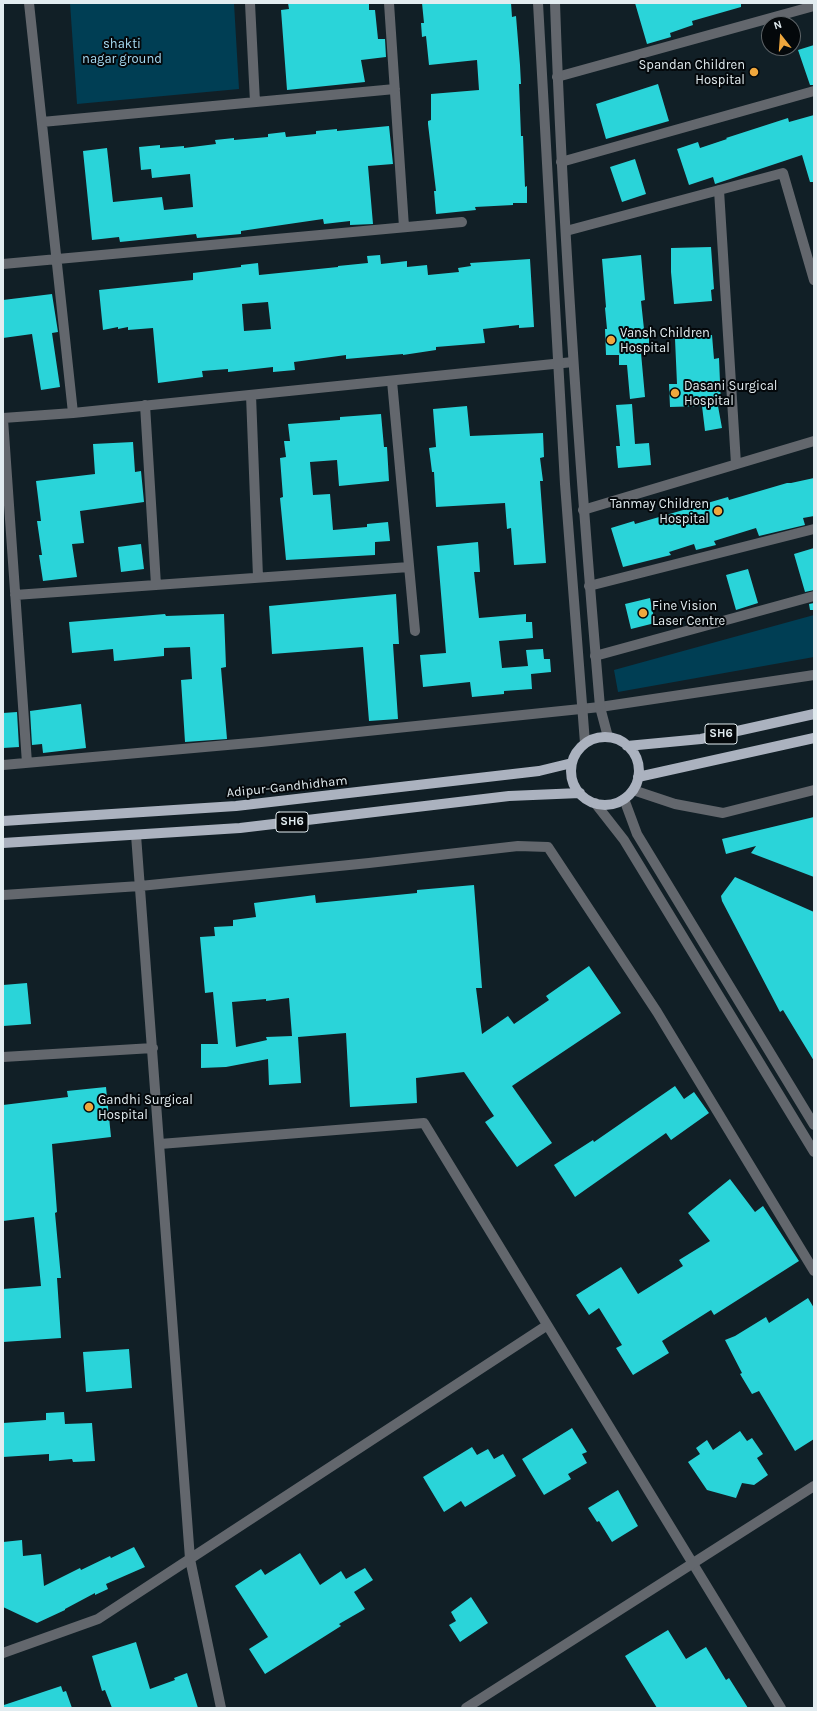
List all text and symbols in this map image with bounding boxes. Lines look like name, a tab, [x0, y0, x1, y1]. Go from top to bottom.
north arrow	[761, 16, 801, 56]
text: N	[772, 18, 783, 32]
park label: shakti nagar ground	[82, 36, 162, 67]
place label: Spandan Children Hospital	[638, 57, 745, 88]
marker: Spandan Children Hospital	[748, 66, 760, 78]
place label: Vansh Children Hospital	[620, 325, 710, 356]
marker: Vansh Children Hospital	[605, 334, 617, 346]
place label: Dasani Surgical Hospital	[684, 378, 777, 409]
marker: Dasani Surgical Hospital	[669, 387, 681, 399]
place label: Tanmay Children Hospital	[610, 496, 709, 527]
marker: Tanmay Children Hospital	[712, 505, 724, 517]
place label: Fine Vision Laser Centre	[652, 598, 725, 629]
marker: Fine Vision Laser Centre	[637, 607, 649, 619]
road number: SH6	[705, 724, 737, 744]
street label: Adipur-Gandhidham	[226, 773, 348, 801]
road number: SH6	[276, 812, 308, 832]
place label: Gandhi Surgical Hospital	[98, 1092, 193, 1123]
marker: Gandhi Surgical Hospital	[83, 1101, 95, 1113]

